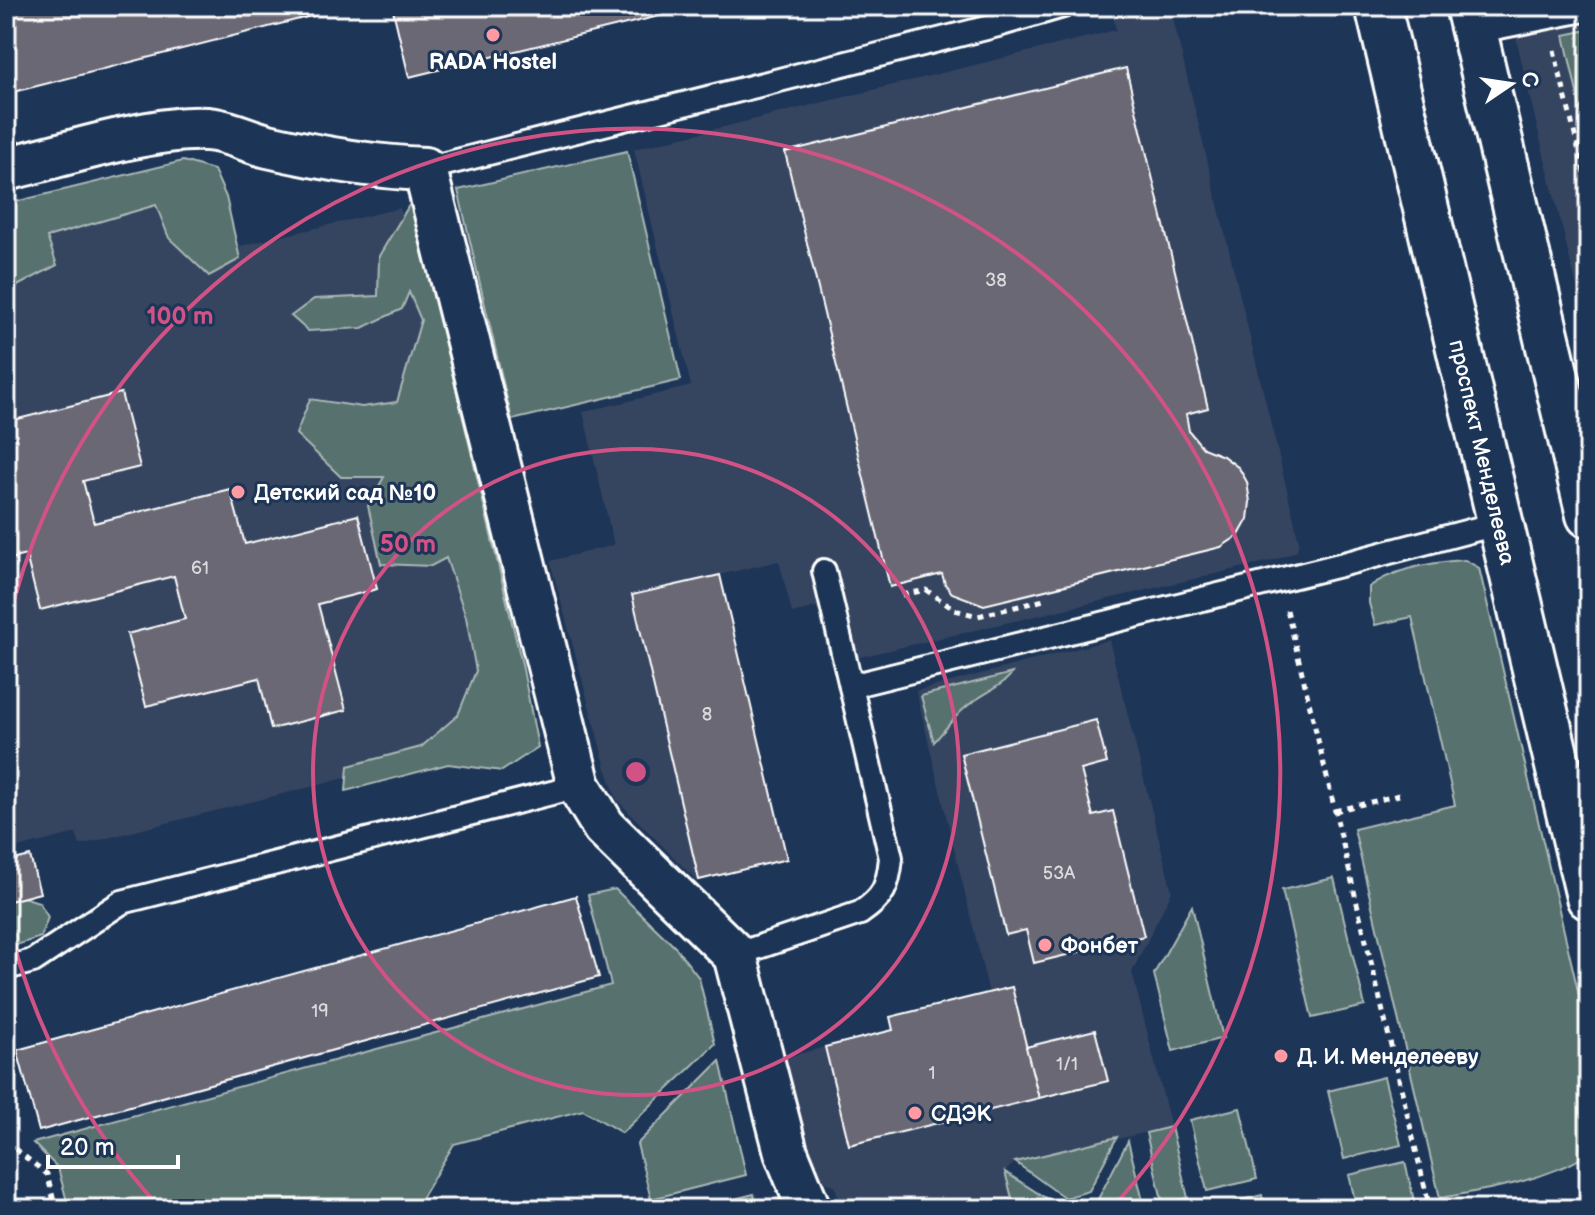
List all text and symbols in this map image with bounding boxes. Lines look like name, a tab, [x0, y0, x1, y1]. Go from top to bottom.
marker: RADA Hostel	[484, 26, 502, 44]
north arrow	[1471, 44, 1551, 124]
place label: RADA Hostel	[429, 49, 557, 76]
text: С	[1514, 69, 1544, 90]
house number: 38	[985, 270, 1007, 291]
text: 100 m	[147, 302, 213, 331]
street label: проспект Менделеева	[1442, 337, 1521, 568]
place label: Детский сад №10	[254, 480, 436, 507]
marker: Детский сад №10	[229, 483, 247, 501]
text: 50 m	[380, 530, 436, 559]
house number: 61	[191, 558, 209, 579]
house number: 8	[702, 704, 712, 725]
centre of rings	[622, 758, 650, 786]
house number: 53А	[1043, 863, 1075, 884]
place label: Фонбет	[1061, 933, 1139, 960]
marker: Фонбет	[1036, 936, 1054, 954]
house number: 19	[311, 1001, 329, 1022]
place label: Д. И. Менделееву	[1297, 1044, 1479, 1071]
marker: Д. И. Менделееву	[1272, 1047, 1290, 1065]
house number: 1/1	[1056, 1054, 1078, 1075]
house number: 1	[929, 1063, 935, 1084]
place label: СДЭК	[931, 1101, 991, 1128]
marker: СДЭК	[906, 1104, 924, 1122]
scale bar	[48, 1119, 178, 1169]
text: 20 m	[60, 1133, 115, 1162]

